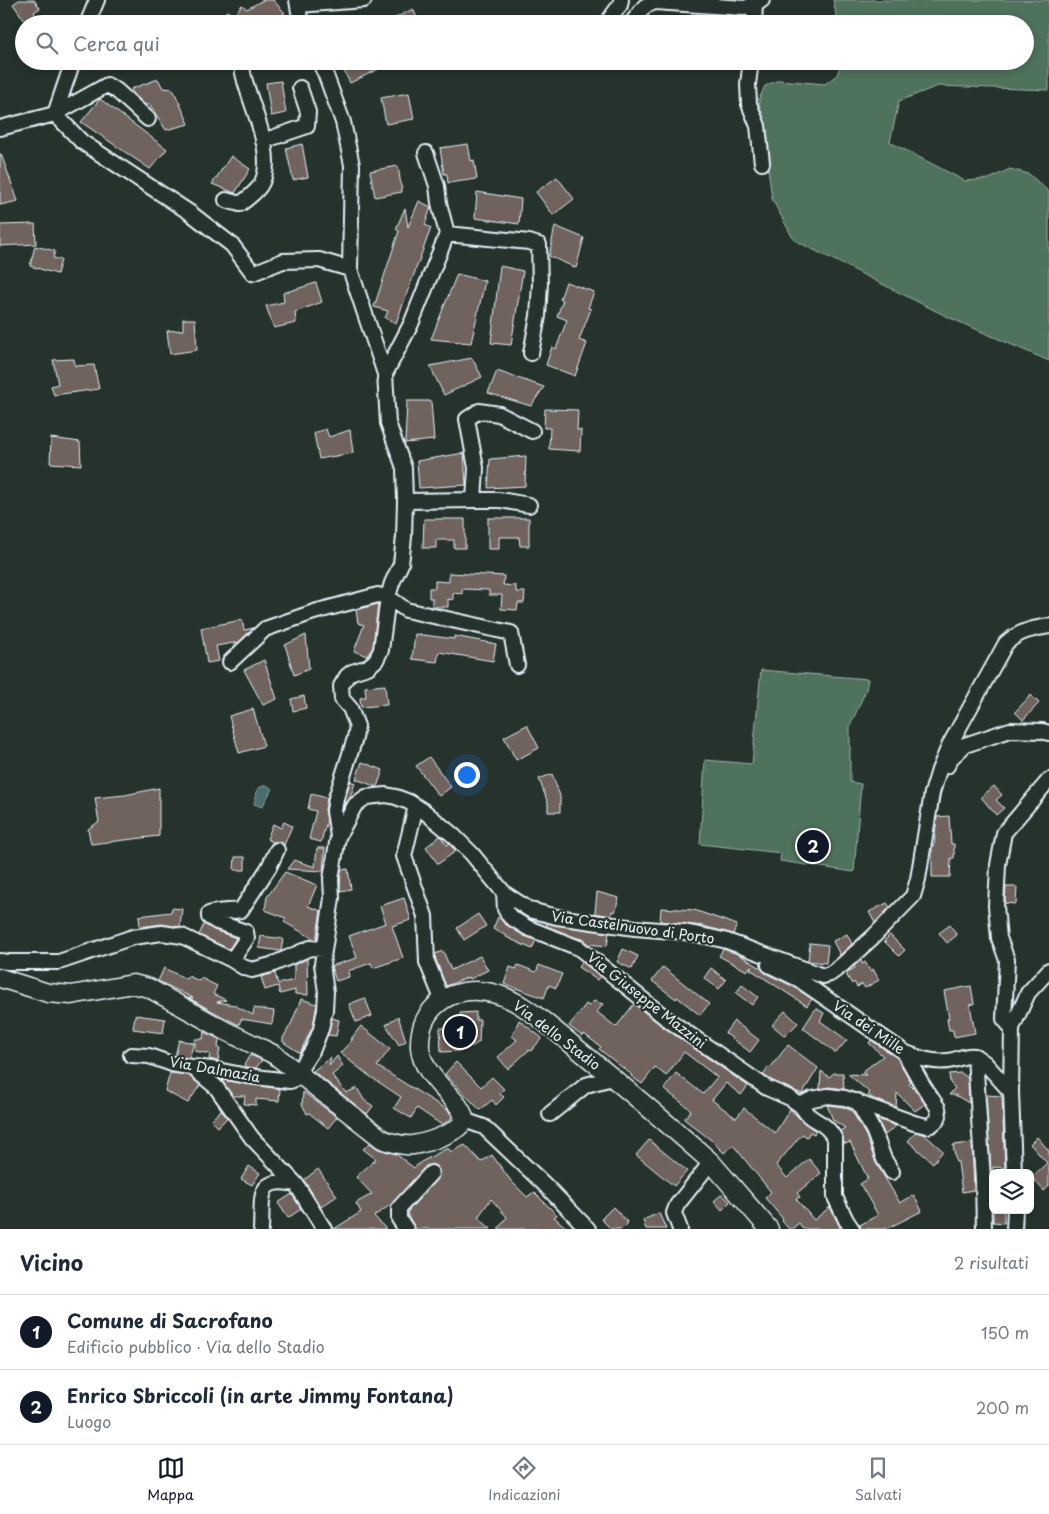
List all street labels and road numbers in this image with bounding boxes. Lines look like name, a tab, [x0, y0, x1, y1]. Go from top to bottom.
street label: Via Castelnuovo di Porto	[550, 905, 716, 949]
street label: Via Giuseppe Mazzini	[583, 947, 711, 1053]
street label: Via dello Stadio	[509, 995, 605, 1075]
street label: Via dei Mille	[829, 995, 910, 1059]
street label: Via Dalmazia	[168, 1051, 262, 1087]

